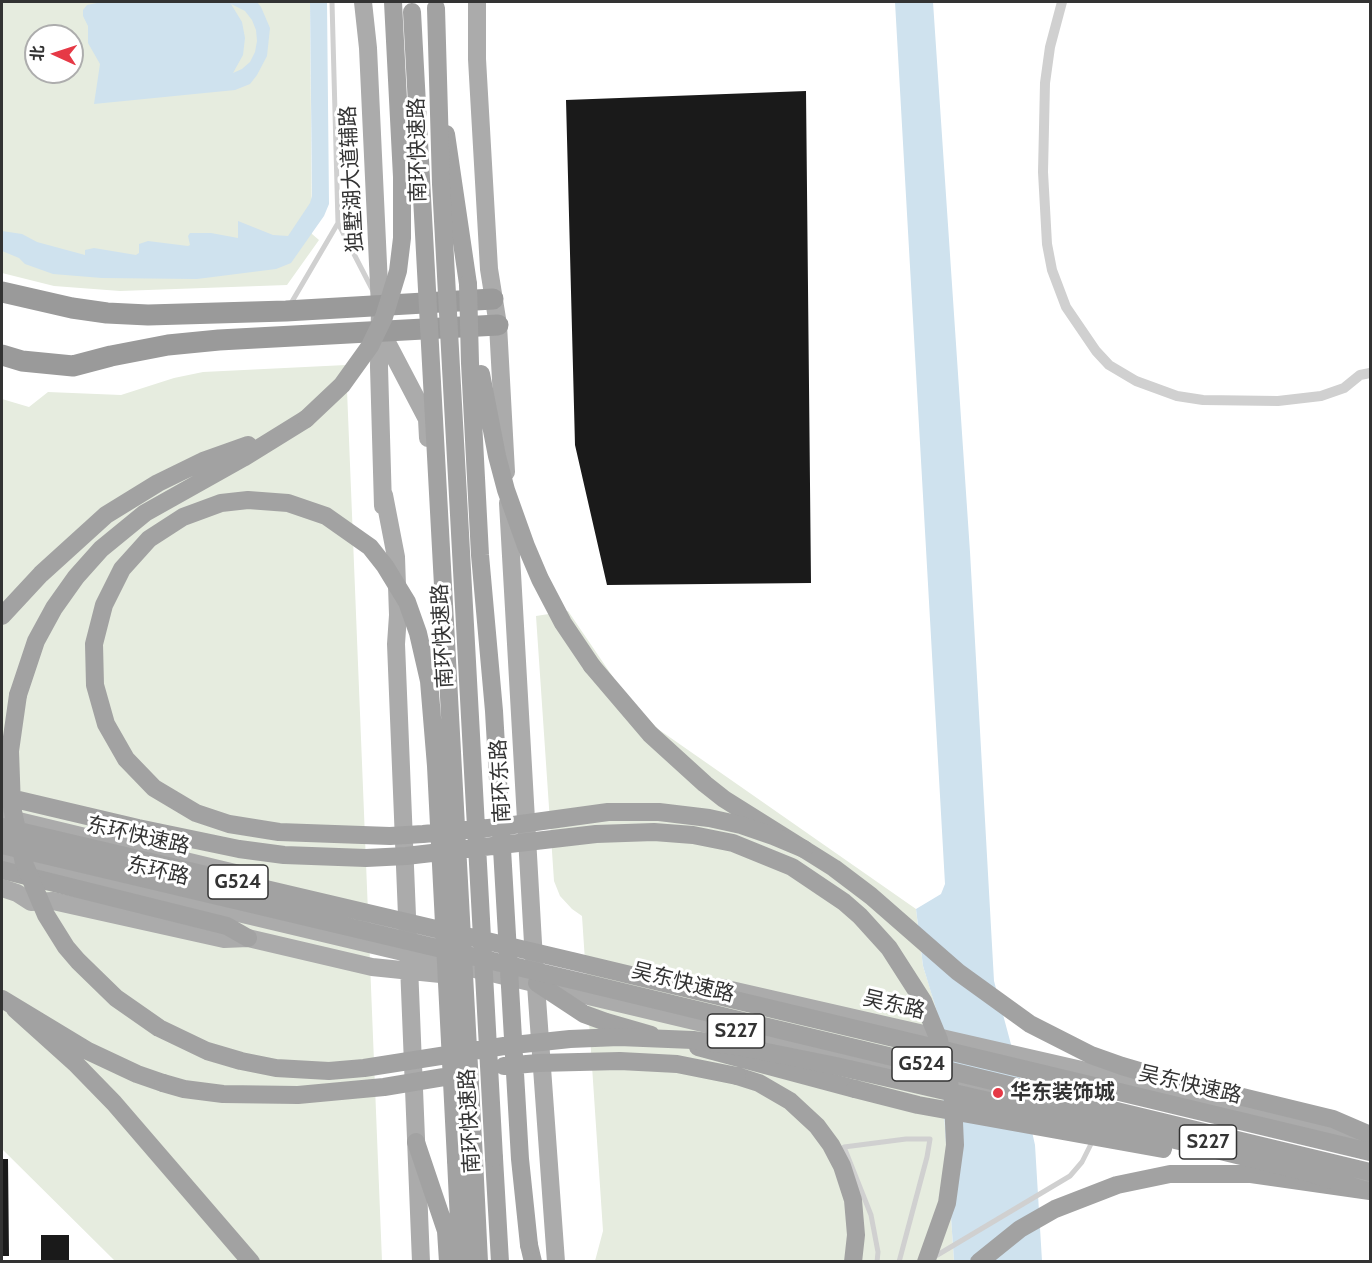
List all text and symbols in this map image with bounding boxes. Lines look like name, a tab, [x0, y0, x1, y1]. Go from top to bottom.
north arrow	[24, 24, 84, 84]
text: 北	[28, 45, 47, 62]
street label: 南环快速路	[404, 97, 432, 203]
street label: 独墅湖大道辅路	[336, 105, 368, 253]
street label: 南环快速路	[428, 583, 458, 689]
street label: 南环东路	[486, 738, 516, 824]
street label: 东环快速路	[84, 812, 192, 860]
street label: 东环路	[124, 852, 192, 890]
road number: G524	[208, 865, 268, 899]
street label: 吴东快速路	[629, 958, 737, 1008]
street label: 吴东路	[860, 986, 928, 1024]
road number: S227	[708, 1014, 764, 1048]
road number: G524	[892, 1047, 952, 1081]
street label: 吴东快速路	[1136, 1061, 1244, 1109]
street label: 南环快速路	[455, 1068, 485, 1174]
place label: 华东装饰城	[1010, 1080, 1115, 1106]
marker: 华东装饰城	[991, 1086, 1005, 1100]
road number: S227	[1180, 1125, 1236, 1159]

